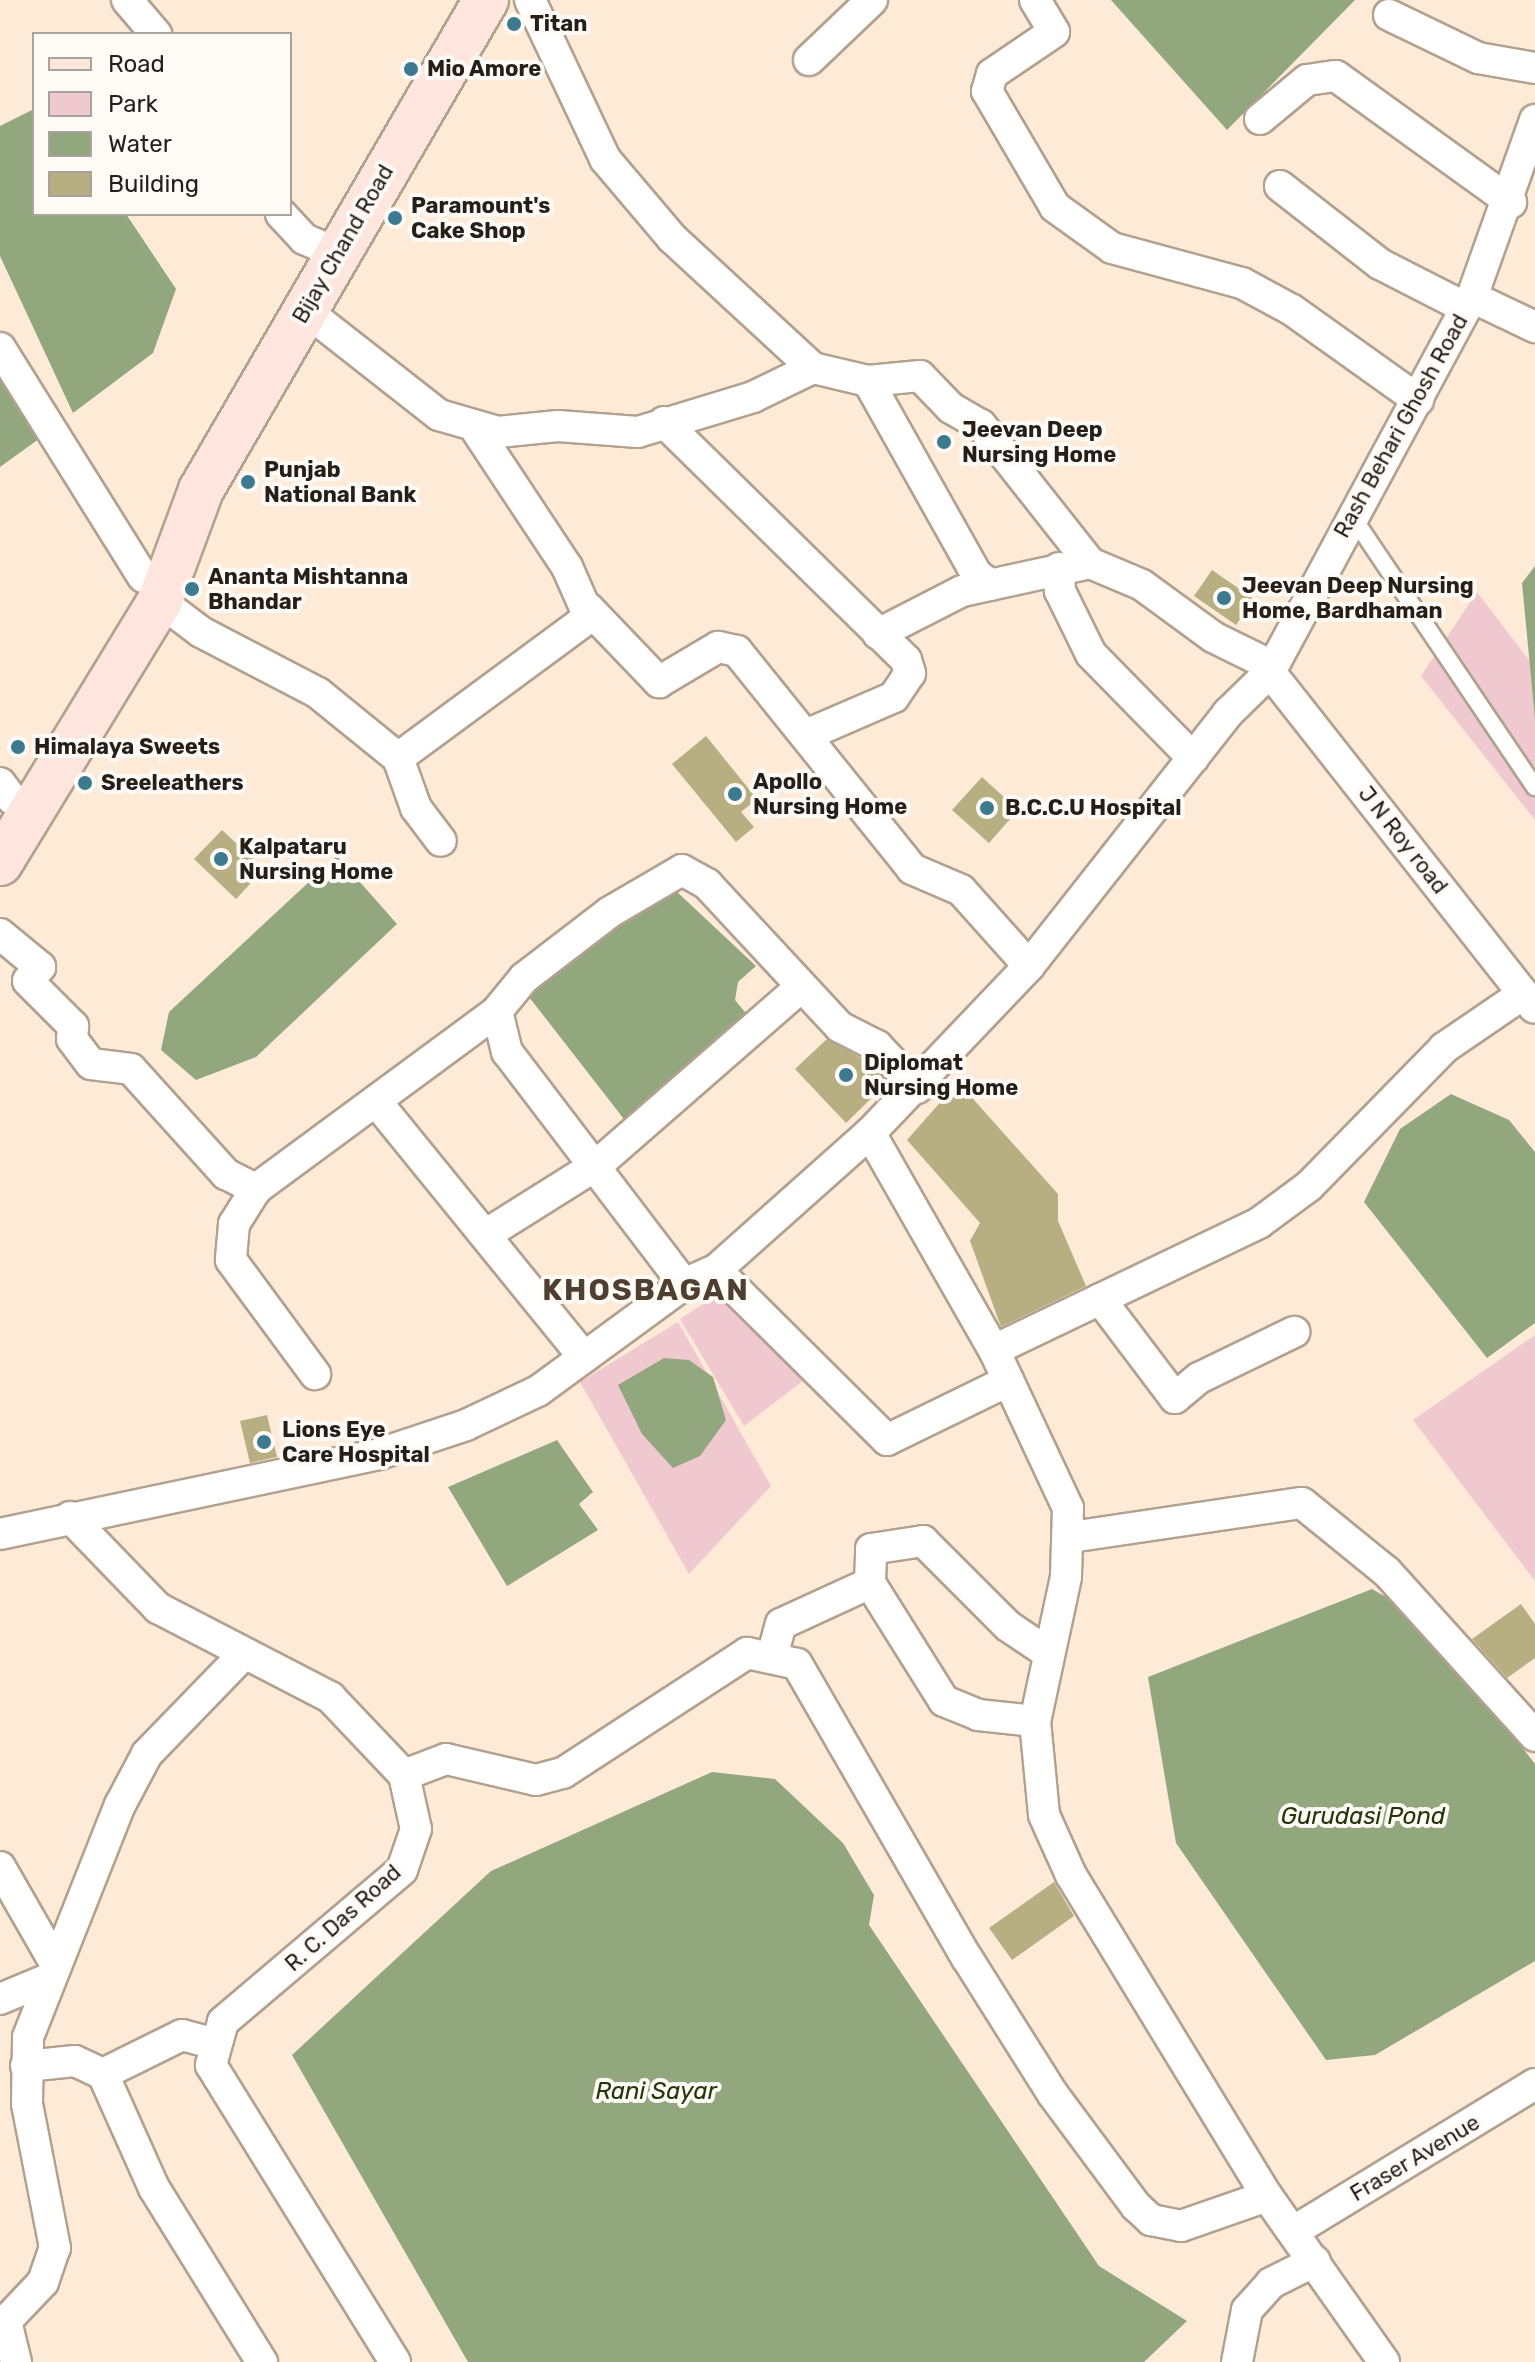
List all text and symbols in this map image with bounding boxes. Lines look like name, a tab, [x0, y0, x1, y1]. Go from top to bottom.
place label: Titan	[530, 11, 587, 37]
marker: Titan	[505, 15, 523, 33]
legend	[32, 32, 292, 216]
text: Road	[108, 50, 165, 78]
place label: Mio Amore	[427, 56, 542, 82]
marker: Mio Amore	[402, 60, 420, 78]
text: Park	[108, 90, 158, 118]
text: Water	[108, 130, 172, 158]
street label: Bijay Chand Road	[287, 160, 399, 328]
text: Building	[108, 170, 199, 198]
place label: Paramount's Cake Shop	[411, 192, 550, 244]
marker: Paramount's Cake Shop	[386, 209, 404, 227]
street label: Rash Behari Ghosh Road	[1329, 310, 1473, 542]
place label: Jeevan Deep Nursing Home	[962, 416, 1116, 468]
marker: Jeevan Deep Nursing Home	[933, 431, 955, 453]
place label: Punjab National Bank	[264, 456, 416, 508]
marker: Punjab National Bank	[239, 473, 257, 491]
place label: Ananta Mishtanna Bhandar	[208, 563, 408, 614]
place label: Jeevan Deep Nursing Home, Bardhaman	[1242, 572, 1474, 624]
marker: Ananta Mishtanna Bhandar	[183, 580, 201, 598]
marker: Jeevan Deep Nursing Home, Bardhaman	[1213, 587, 1235, 609]
place label: Himalaya Sweets	[34, 734, 220, 760]
marker: Himalaya Sweets	[9, 738, 27, 756]
place label: Apollo Nursing Home	[753, 768, 907, 820]
place label: Sreeleathers	[101, 770, 244, 796]
marker: Sreeleathers	[76, 774, 94, 792]
street label: J N Roy road	[1353, 781, 1453, 899]
marker: Apollo Nursing Home	[724, 783, 746, 805]
place label: B.C.C.U Hospital	[1005, 795, 1181, 821]
marker: B.C.C.U Hospital	[976, 797, 998, 819]
place label: Kalpataru Nursing Home	[239, 833, 393, 884]
marker: Kalpataru Nursing Home	[210, 848, 232, 870]
place label: Diplomat Nursing Home	[864, 1049, 1018, 1100]
marker: Diplomat Nursing Home	[835, 1064, 857, 1086]
district label: KHOSBAGAN	[542, 1272, 750, 1308]
place label: Lions Eye Care Hospital	[282, 1416, 430, 1468]
marker: Lions Eye Care Hospital	[253, 1431, 275, 1453]
water label: Gurudasi Pond	[1281, 1803, 1445, 1831]
street label: R. C. Das Road	[280, 1859, 406, 1977]
water label: Rani Sayar	[595, 2078, 717, 2106]
street label: Fraser Avenue	[1345, 2109, 1485, 2207]

